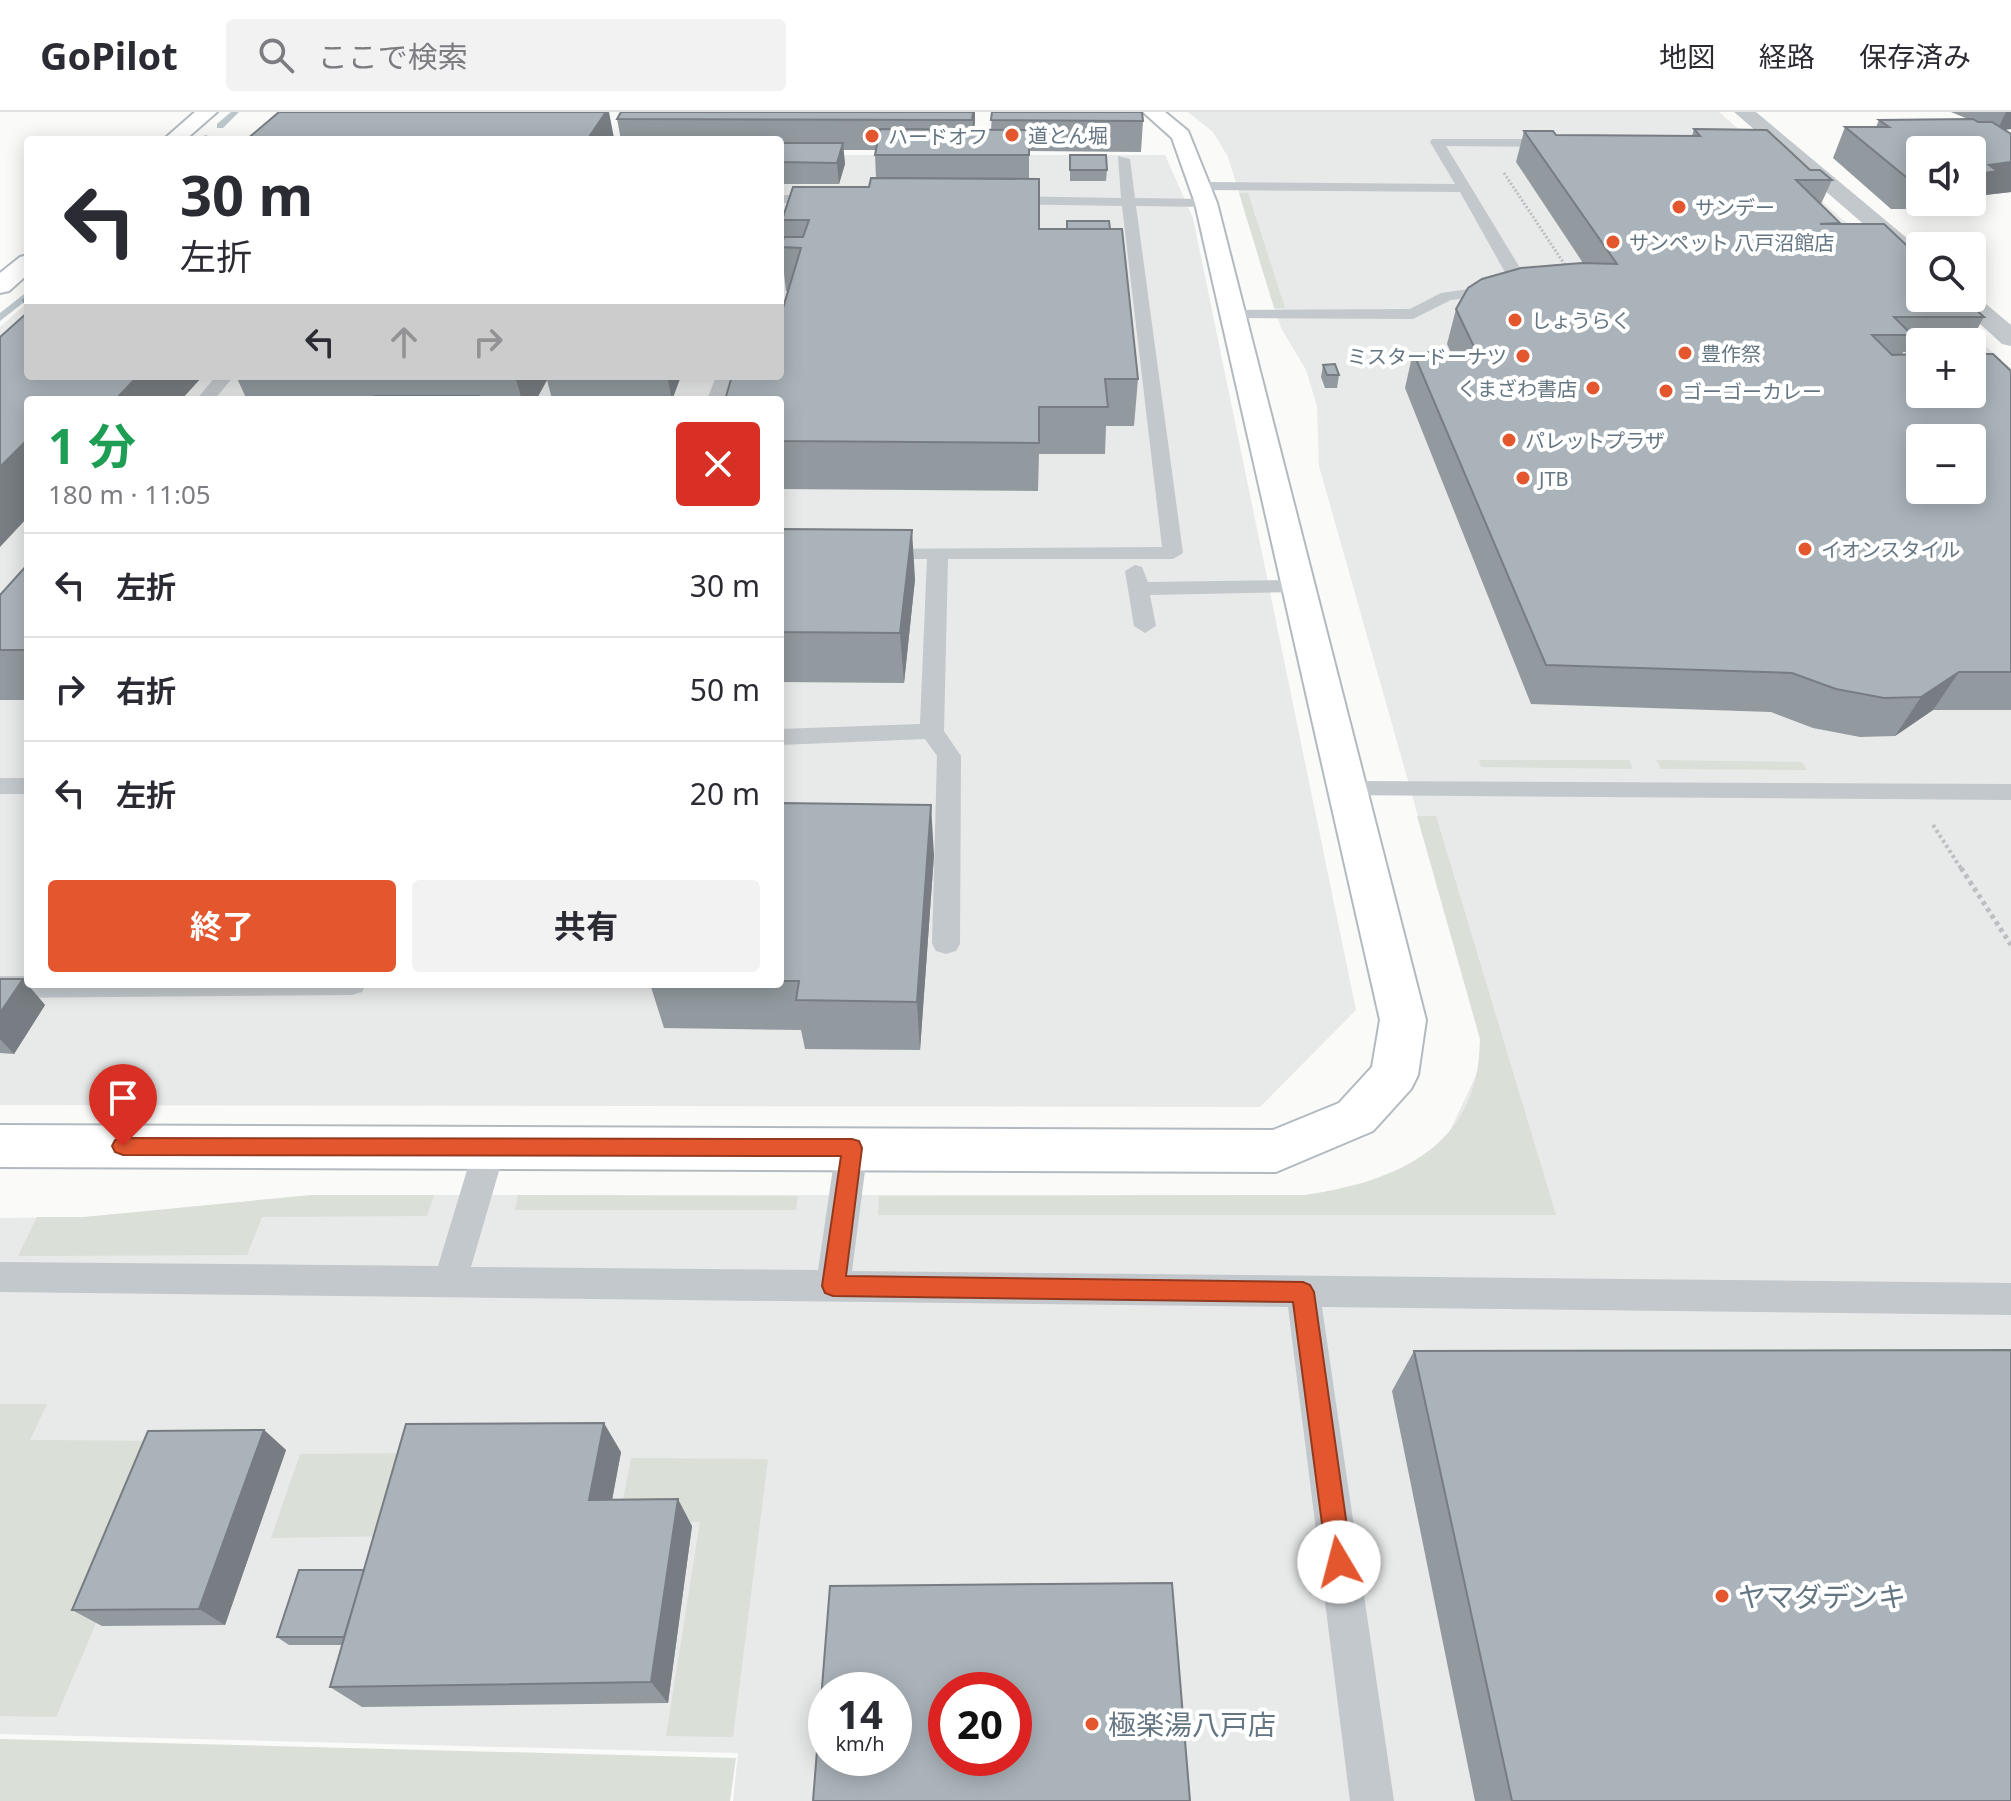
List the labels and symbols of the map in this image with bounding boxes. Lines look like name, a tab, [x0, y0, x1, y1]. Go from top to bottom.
place label: 道とん堀	[1028, 122, 1108, 149]
place label: ハードオフ	[888, 123, 988, 150]
marker: 道とん堀	[1003, 126, 1021, 144]
marker: ハードオフ	[863, 127, 881, 145]
place label: サンデー	[1695, 194, 1775, 221]
marker: サンデー	[1670, 198, 1688, 216]
place label: サンペット 八戸沼館店	[1629, 229, 1834, 256]
marker: サンペット 八戸沼館店	[1604, 233, 1622, 251]
place label: しょうらく	[1531, 307, 1631, 334]
marker: しょうらく	[1506, 311, 1524, 329]
place label: 豊作祭	[1701, 340, 1761, 367]
place label: ミスタードーナツ	[1347, 343, 1507, 370]
marker: 豊作祭	[1676, 344, 1694, 362]
marker: ミスタードーナツ	[1514, 347, 1532, 365]
place label: くまざわ書店	[1457, 375, 1577, 402]
place label: ゴーゴーカレー	[1682, 378, 1822, 405]
marker: くまざわ書店	[1584, 379, 1602, 397]
marker: ゴーゴーカレー	[1657, 382, 1675, 400]
place label: パレットプラザ	[1525, 427, 1665, 454]
marker: パレットプラザ	[1500, 431, 1518, 449]
place label: JTB	[1537, 465, 1569, 492]
marker: JTB	[1514, 469, 1532, 487]
place label: イオンスタイル	[1821, 536, 1961, 563]
marker: イオンスタイル	[1796, 540, 1814, 558]
pin	[89, 1064, 157, 1146]
position arrow	[1297, 1520, 1381, 1604]
place label: ヤマダデンキ	[1738, 1577, 1906, 1615]
marker: ヤマダデンキ	[1713, 1587, 1731, 1605]
speed limit sign: 20	[928, 1672, 1032, 1776]
place label: 極楽湯八戸店	[1108, 1705, 1276, 1743]
marker: 極楽湯八戸店	[1083, 1715, 1101, 1733]

